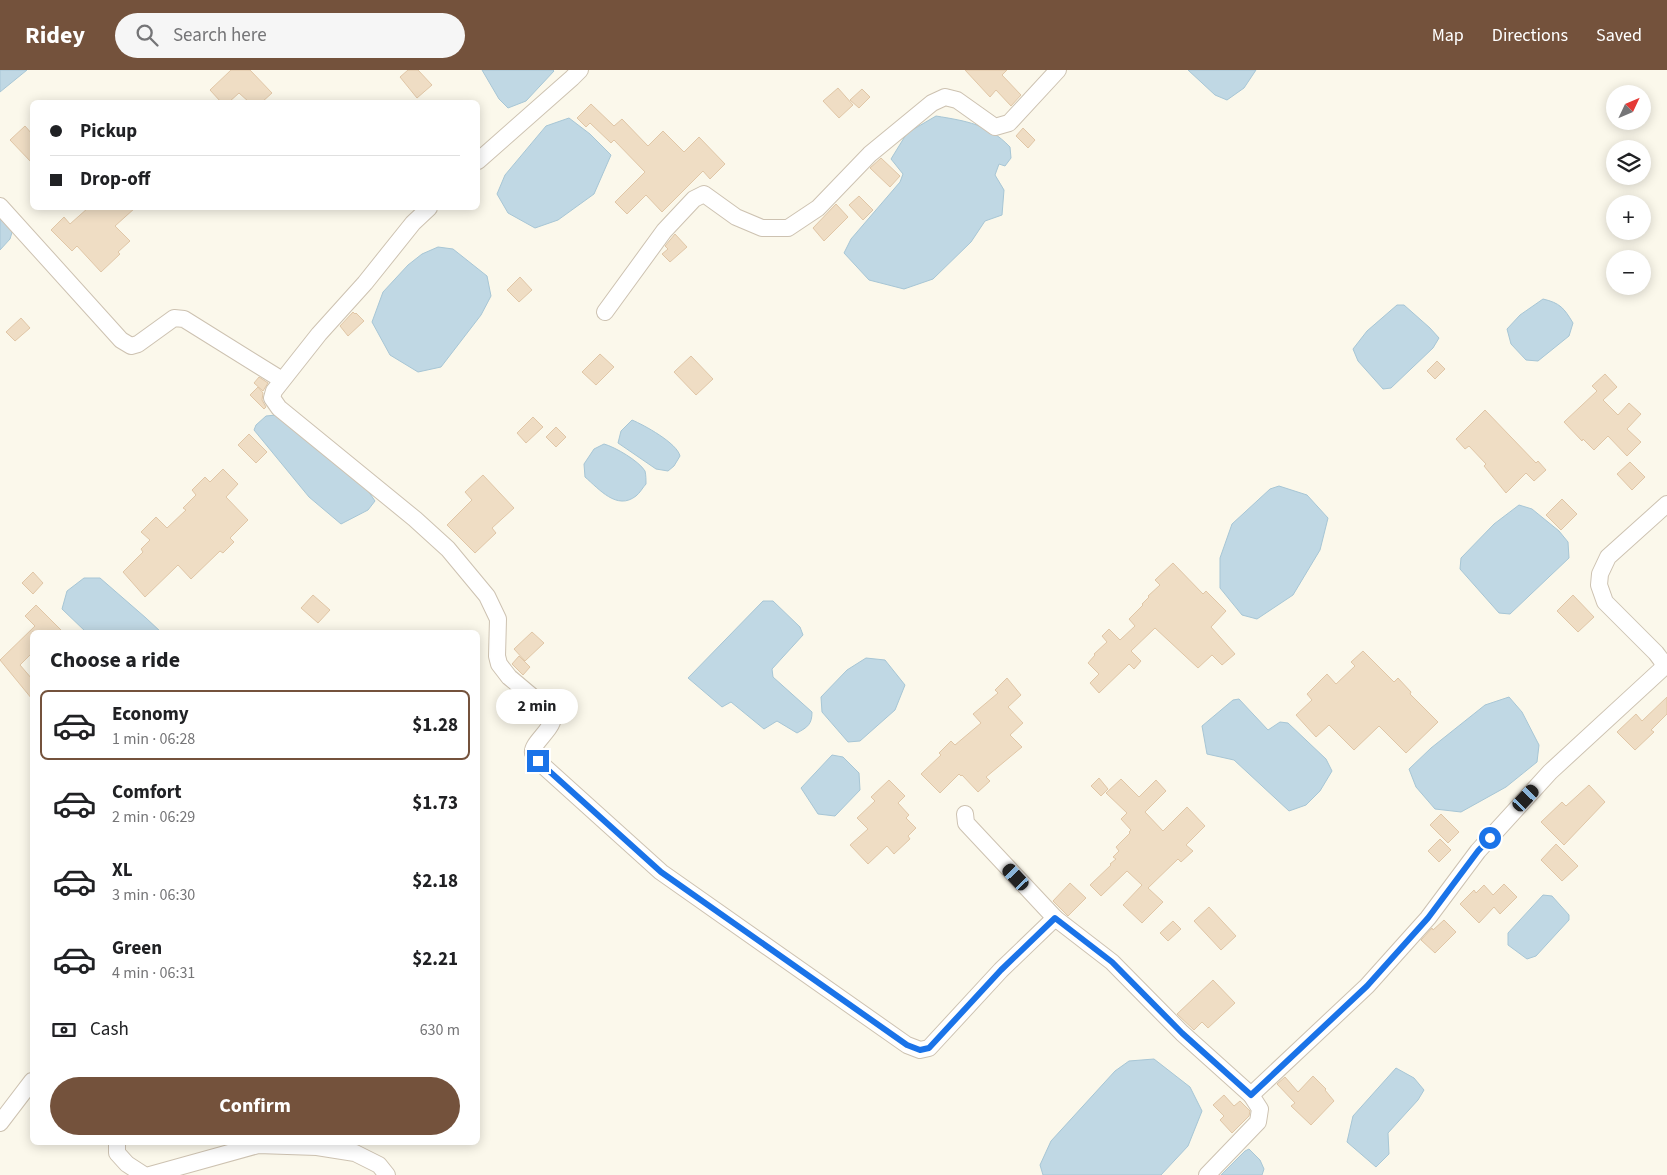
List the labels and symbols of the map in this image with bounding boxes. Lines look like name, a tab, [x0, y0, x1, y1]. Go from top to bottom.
north arrow	[1606, 85, 1651, 130]
callout: 2 min	[497, 688, 579, 724]
route end	[527, 750, 549, 772]
car	[1510, 782, 1541, 814]
route start	[1479, 827, 1501, 849]
car	[1000, 861, 1031, 893]

